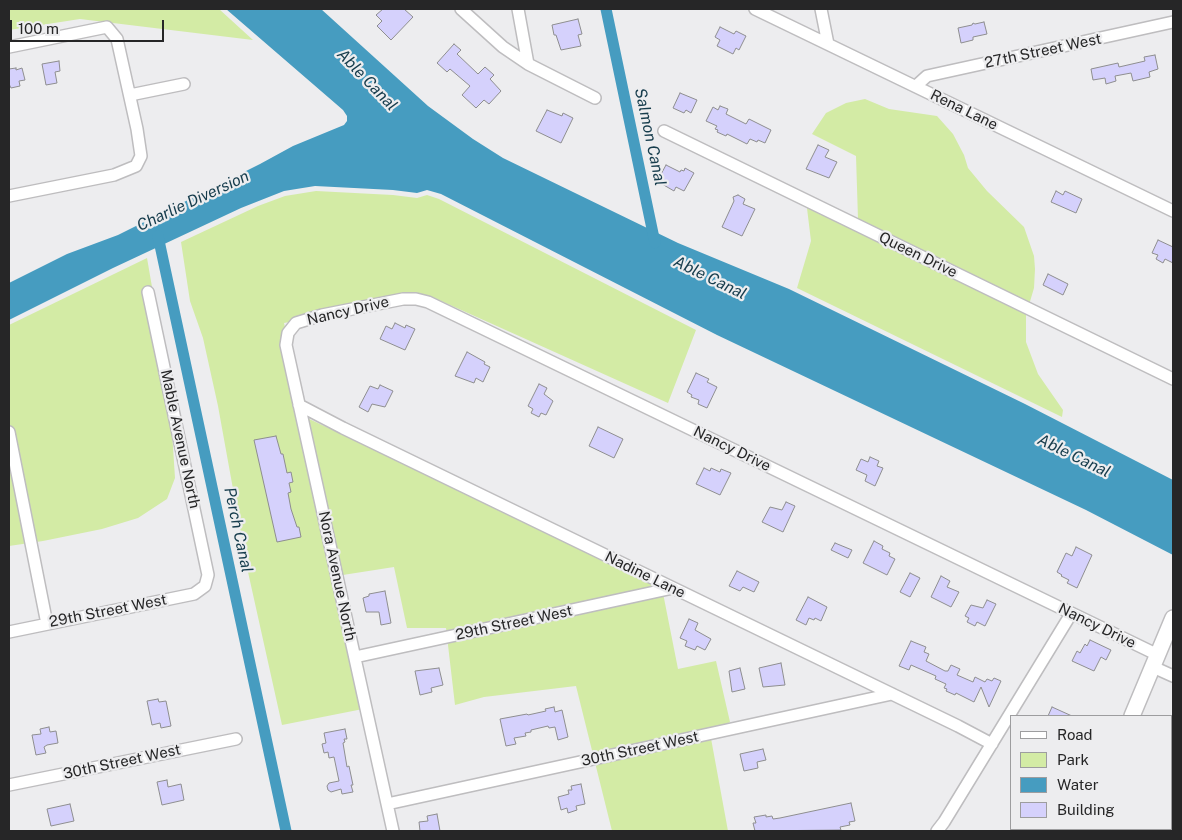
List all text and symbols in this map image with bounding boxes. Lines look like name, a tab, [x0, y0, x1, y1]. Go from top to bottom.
scale bar	[12, 10, 166, 42]
text: 100 m	[18, 20, 59, 37]
street label: 27th Street West	[983, 30, 1103, 72]
water label: Able Canal	[333, 45, 401, 115]
water label: Salmon Canal	[630, 86, 670, 188]
street label: Rena Lane	[927, 86, 1001, 134]
water label: Charlie Diversion	[134, 167, 252, 235]
street label: Queen Drive	[876, 228, 960, 282]
water label: Able Canal	[671, 252, 749, 304]
street label: Nancy Drive	[305, 293, 391, 329]
street label: Mable Avenue North	[156, 368, 204, 510]
street label: Nancy Drive	[690, 423, 774, 475]
water label: Able Canal	[1035, 430, 1113, 482]
water label: Perch Canal	[220, 486, 256, 574]
street label: Nora Avenue North	[314, 509, 360, 643]
street label: Nadine Lane	[602, 548, 688, 602]
street label: 29th Street West	[48, 591, 168, 631]
street label: Nancy Drive	[1055, 600, 1139, 652]
street label: 29th Street West	[454, 602, 574, 644]
legend	[1010, 715, 1172, 830]
text: Road	[1057, 726, 1093, 743]
street label: 30th Street West	[580, 728, 700, 770]
street label: 30th Street West	[62, 741, 182, 783]
text: Park	[1057, 751, 1089, 768]
text: Water	[1057, 776, 1099, 793]
text: Building	[1057, 801, 1115, 818]

